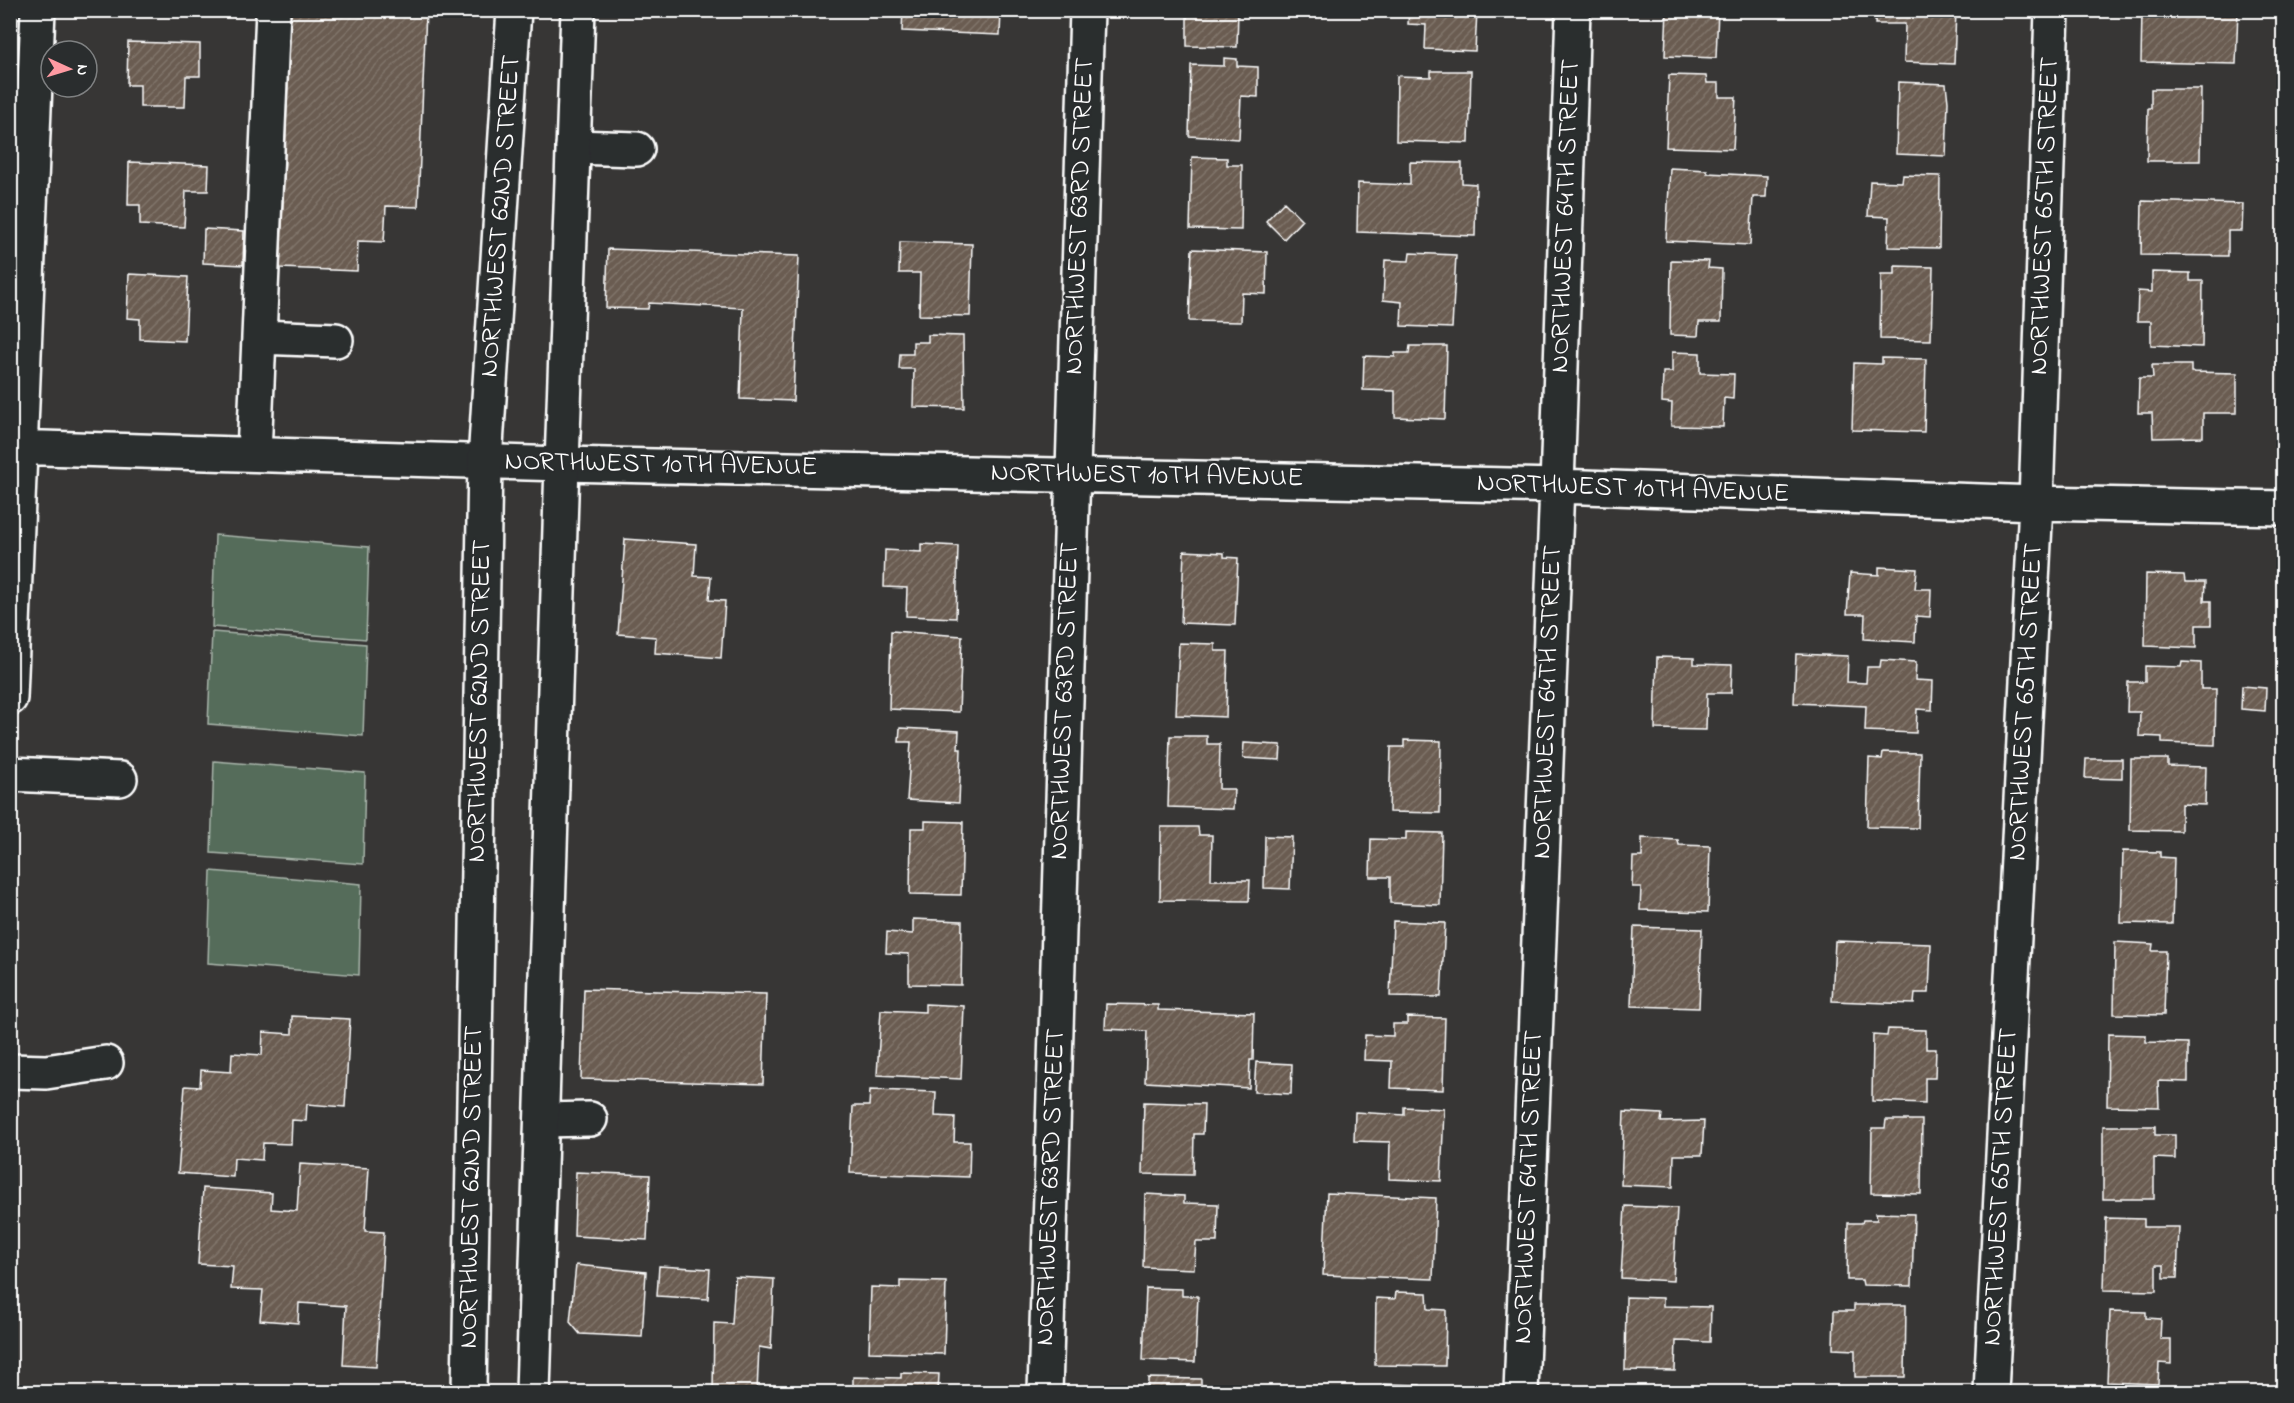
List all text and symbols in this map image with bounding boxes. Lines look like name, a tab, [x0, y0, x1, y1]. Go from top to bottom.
north arrow	[39, 39, 99, 99]
street label: NORTHWEST 62ND STREET	[470, 53, 532, 379]
street label: NORTHWEST 65TH STREET	[2020, 56, 2070, 376]
street label: NORTHWEST 63RD STREET	[1055, 57, 1105, 375]
street label: NORTHWEST 64TH STREET	[1541, 58, 1591, 374]
text: N	[70, 64, 94, 76]
street label: NORTHWEST 10TH AVENUE	[504, 443, 818, 487]
street label: NORTHWEST 10TH AVENUE	[990, 454, 1304, 498]
street label: NORTHWEST 10TH AVENUE	[1476, 464, 1790, 514]
street label: NORTHWEST 62ND STREET	[458, 539, 502, 863]
street label: NORTHWEST 63RD STREET	[1040, 542, 1090, 860]
street label: NORTHWEST 65TH STREET	[1998, 542, 2054, 862]
street label: NORTHWEST 64TH STREET	[1523, 544, 1573, 860]
street label: NORTHWEST 62ND STREET	[450, 1025, 494, 1349]
street label: NORTHWEST 65TH STREET	[1973, 1027, 2029, 1347]
street label: NORTHWEST 63RD STREET	[1026, 1028, 1076, 1346]
street label: NORTHWEST 64TH STREET	[1504, 1029, 1554, 1345]

